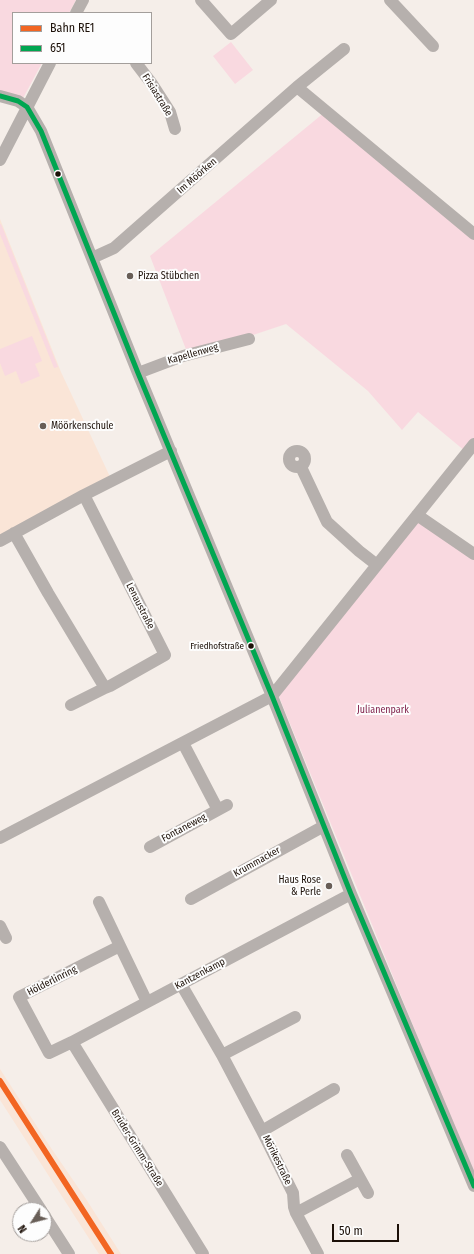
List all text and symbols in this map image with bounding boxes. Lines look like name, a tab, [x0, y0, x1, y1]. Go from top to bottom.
legend	[12, 12, 152, 64]
text: Bahn RE1	[50, 21, 94, 35]
text: 651	[50, 41, 66, 55]
street label: Frisiastraße	[139, 72, 175, 118]
street label: Im Möörken	[175, 156, 219, 196]
unlabelled marker	[53, 169, 63, 179]
place label: Pizza Stübchen	[138, 270, 199, 282]
marker: Pizza Stübchen	[125, 271, 135, 281]
street label: Kapellenweg	[166, 341, 220, 367]
place label: Möörkenschule	[51, 420, 113, 432]
marker: Möörkenschule	[38, 421, 48, 431]
street label: Lenaustraße	[123, 581, 157, 631]
place label: Friedhofstraße	[190, 641, 244, 651]
marker: Friedhofstraße	[246, 641, 256, 651]
park label: Julianenpark	[357, 704, 409, 716]
street label: Fontaneweg	[160, 811, 208, 845]
street label: Krummacker	[232, 844, 282, 880]
place label: Haus Rose & Perle	[278, 874, 321, 898]
marker: Haus Rose & Perle	[324, 881, 334, 891]
street label: Kantzenkamp	[173, 956, 227, 992]
street label: Hölderlinring	[25, 963, 79, 999]
street label: Brüder-Grimm-Straße	[109, 1107, 165, 1189]
street label: Mörikestraße	[260, 1133, 294, 1187]
north arrow	[12, 1202, 52, 1242]
scale bar	[334, 1216, 401, 1242]
text: N	[15, 1222, 30, 1235]
text: 50 m	[339, 1224, 363, 1238]

